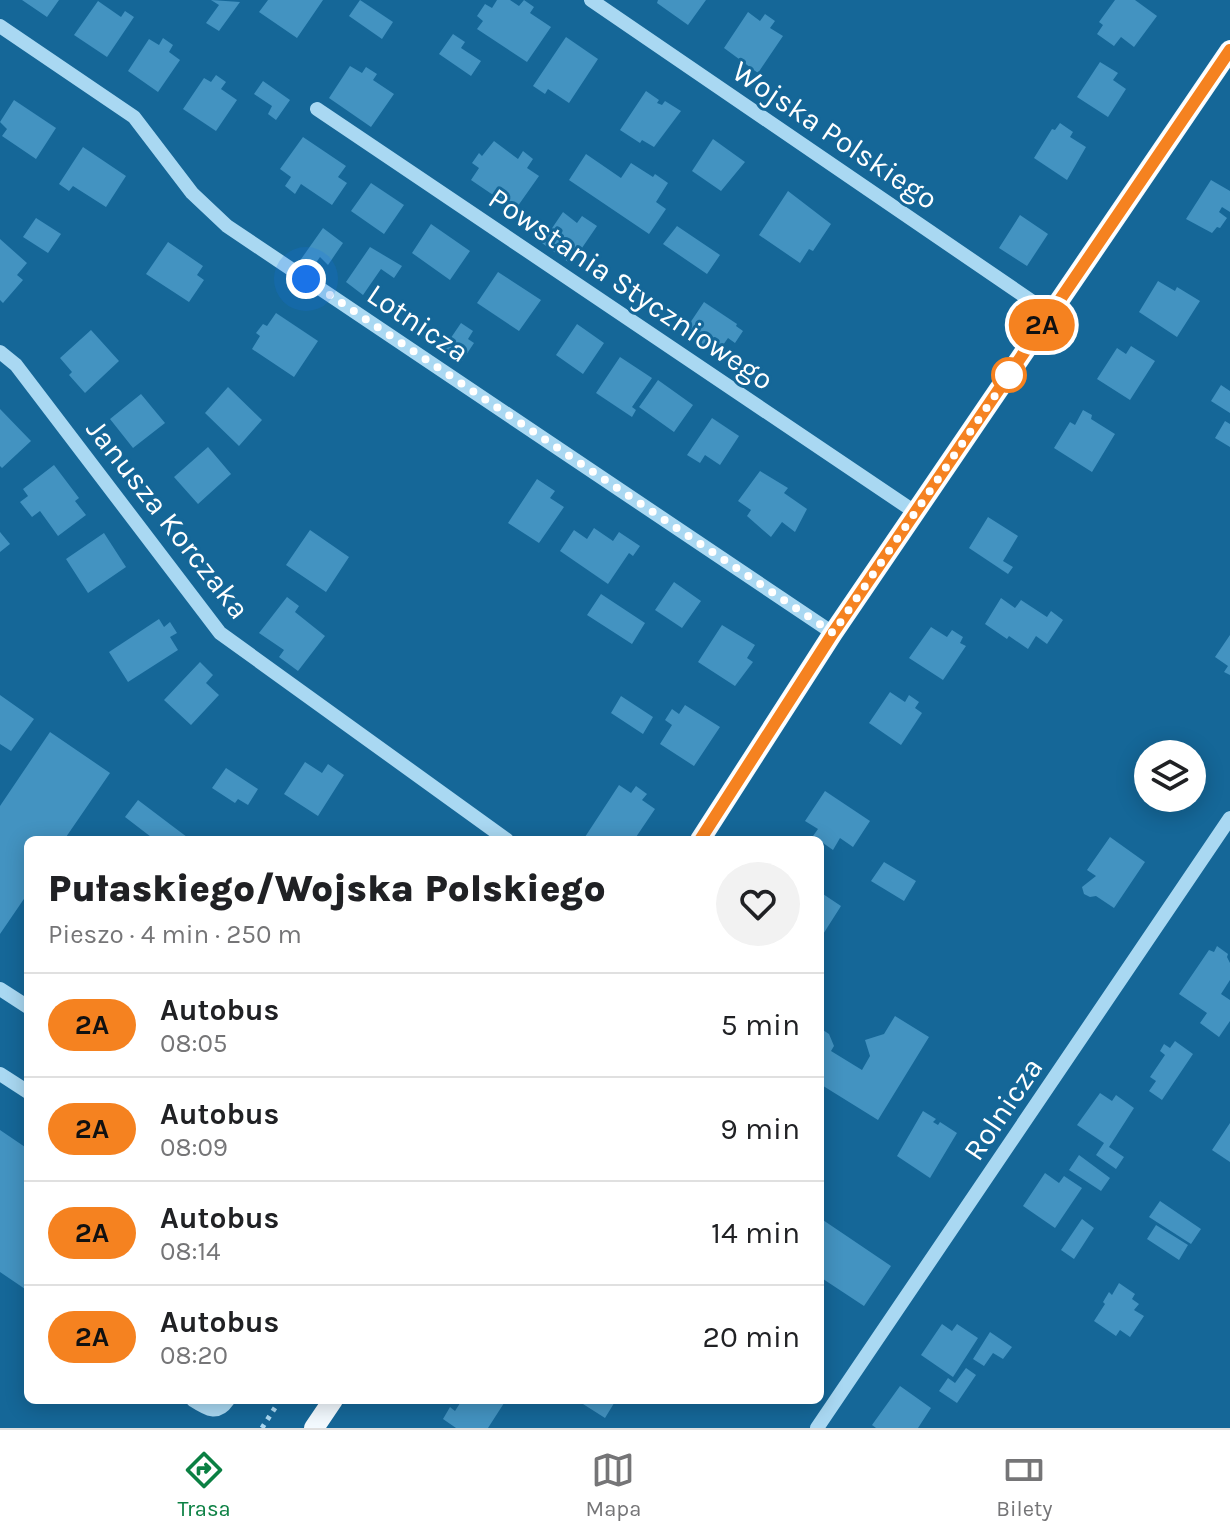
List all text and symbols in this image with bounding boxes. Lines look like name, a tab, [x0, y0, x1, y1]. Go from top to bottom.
street label: Wojska Polskiego	[726, 53, 944, 217]
street label: Powstania Styczniowego	[482, 180, 780, 398]
your location	[286, 259, 326, 299]
street label: Lotnicza	[360, 276, 476, 370]
line badge: 2A	[1006, 299, 1078, 351]
text: 2A	[1025, 308, 1059, 341]
unlabelled marker	[992, 358, 1026, 392]
street label: Janusza Korczaka	[79, 412, 257, 626]
map controls	[1134, 740, 1206, 812]
button: layers	[1134, 740, 1206, 812]
button: heart	[716, 862, 800, 946]
text: Pułaskiego/Wojska Polskiego	[48, 866, 606, 911]
text: Pieszo · 4 min · 250 m	[48, 919, 302, 950]
text: Autobus	[160, 992, 279, 1028]
text: 5 min	[721, 1007, 800, 1043]
text: 2A	[75, 1008, 109, 1041]
text: 08:05	[160, 1028, 228, 1059]
street label: Rolnicza	[956, 1051, 1050, 1167]
text: Autobus	[160, 1096, 279, 1132]
text: 9 min	[720, 1111, 800, 1147]
text: 2A	[75, 1112, 109, 1145]
text: 08:09	[160, 1132, 228, 1163]
text: Autobus	[160, 1200, 279, 1236]
text: 14 min	[711, 1215, 800, 1251]
text: 2A	[75, 1216, 109, 1249]
text: 08:14	[160, 1236, 221, 1267]
text: Autobus	[160, 1304, 279, 1340]
text: 20 min	[703, 1319, 800, 1355]
text: 2A	[75, 1320, 109, 1353]
text: 08:20	[160, 1340, 228, 1371]
tab: Trasa	[177, 1448, 231, 1522]
tab: Mapa	[586, 1448, 641, 1522]
tab: Bilety	[996, 1448, 1052, 1522]

